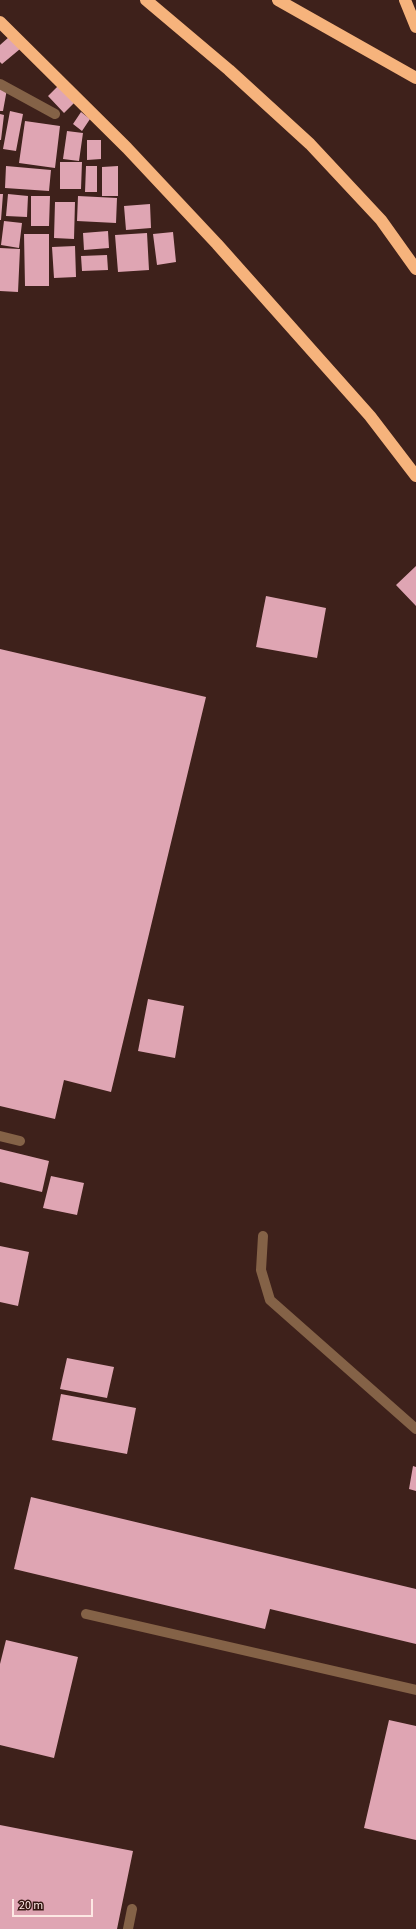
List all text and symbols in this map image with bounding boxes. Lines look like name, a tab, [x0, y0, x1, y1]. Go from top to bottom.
scale bar	[14, 1891, 95, 1917]
text: 20 m	[19, 1897, 43, 1914]

